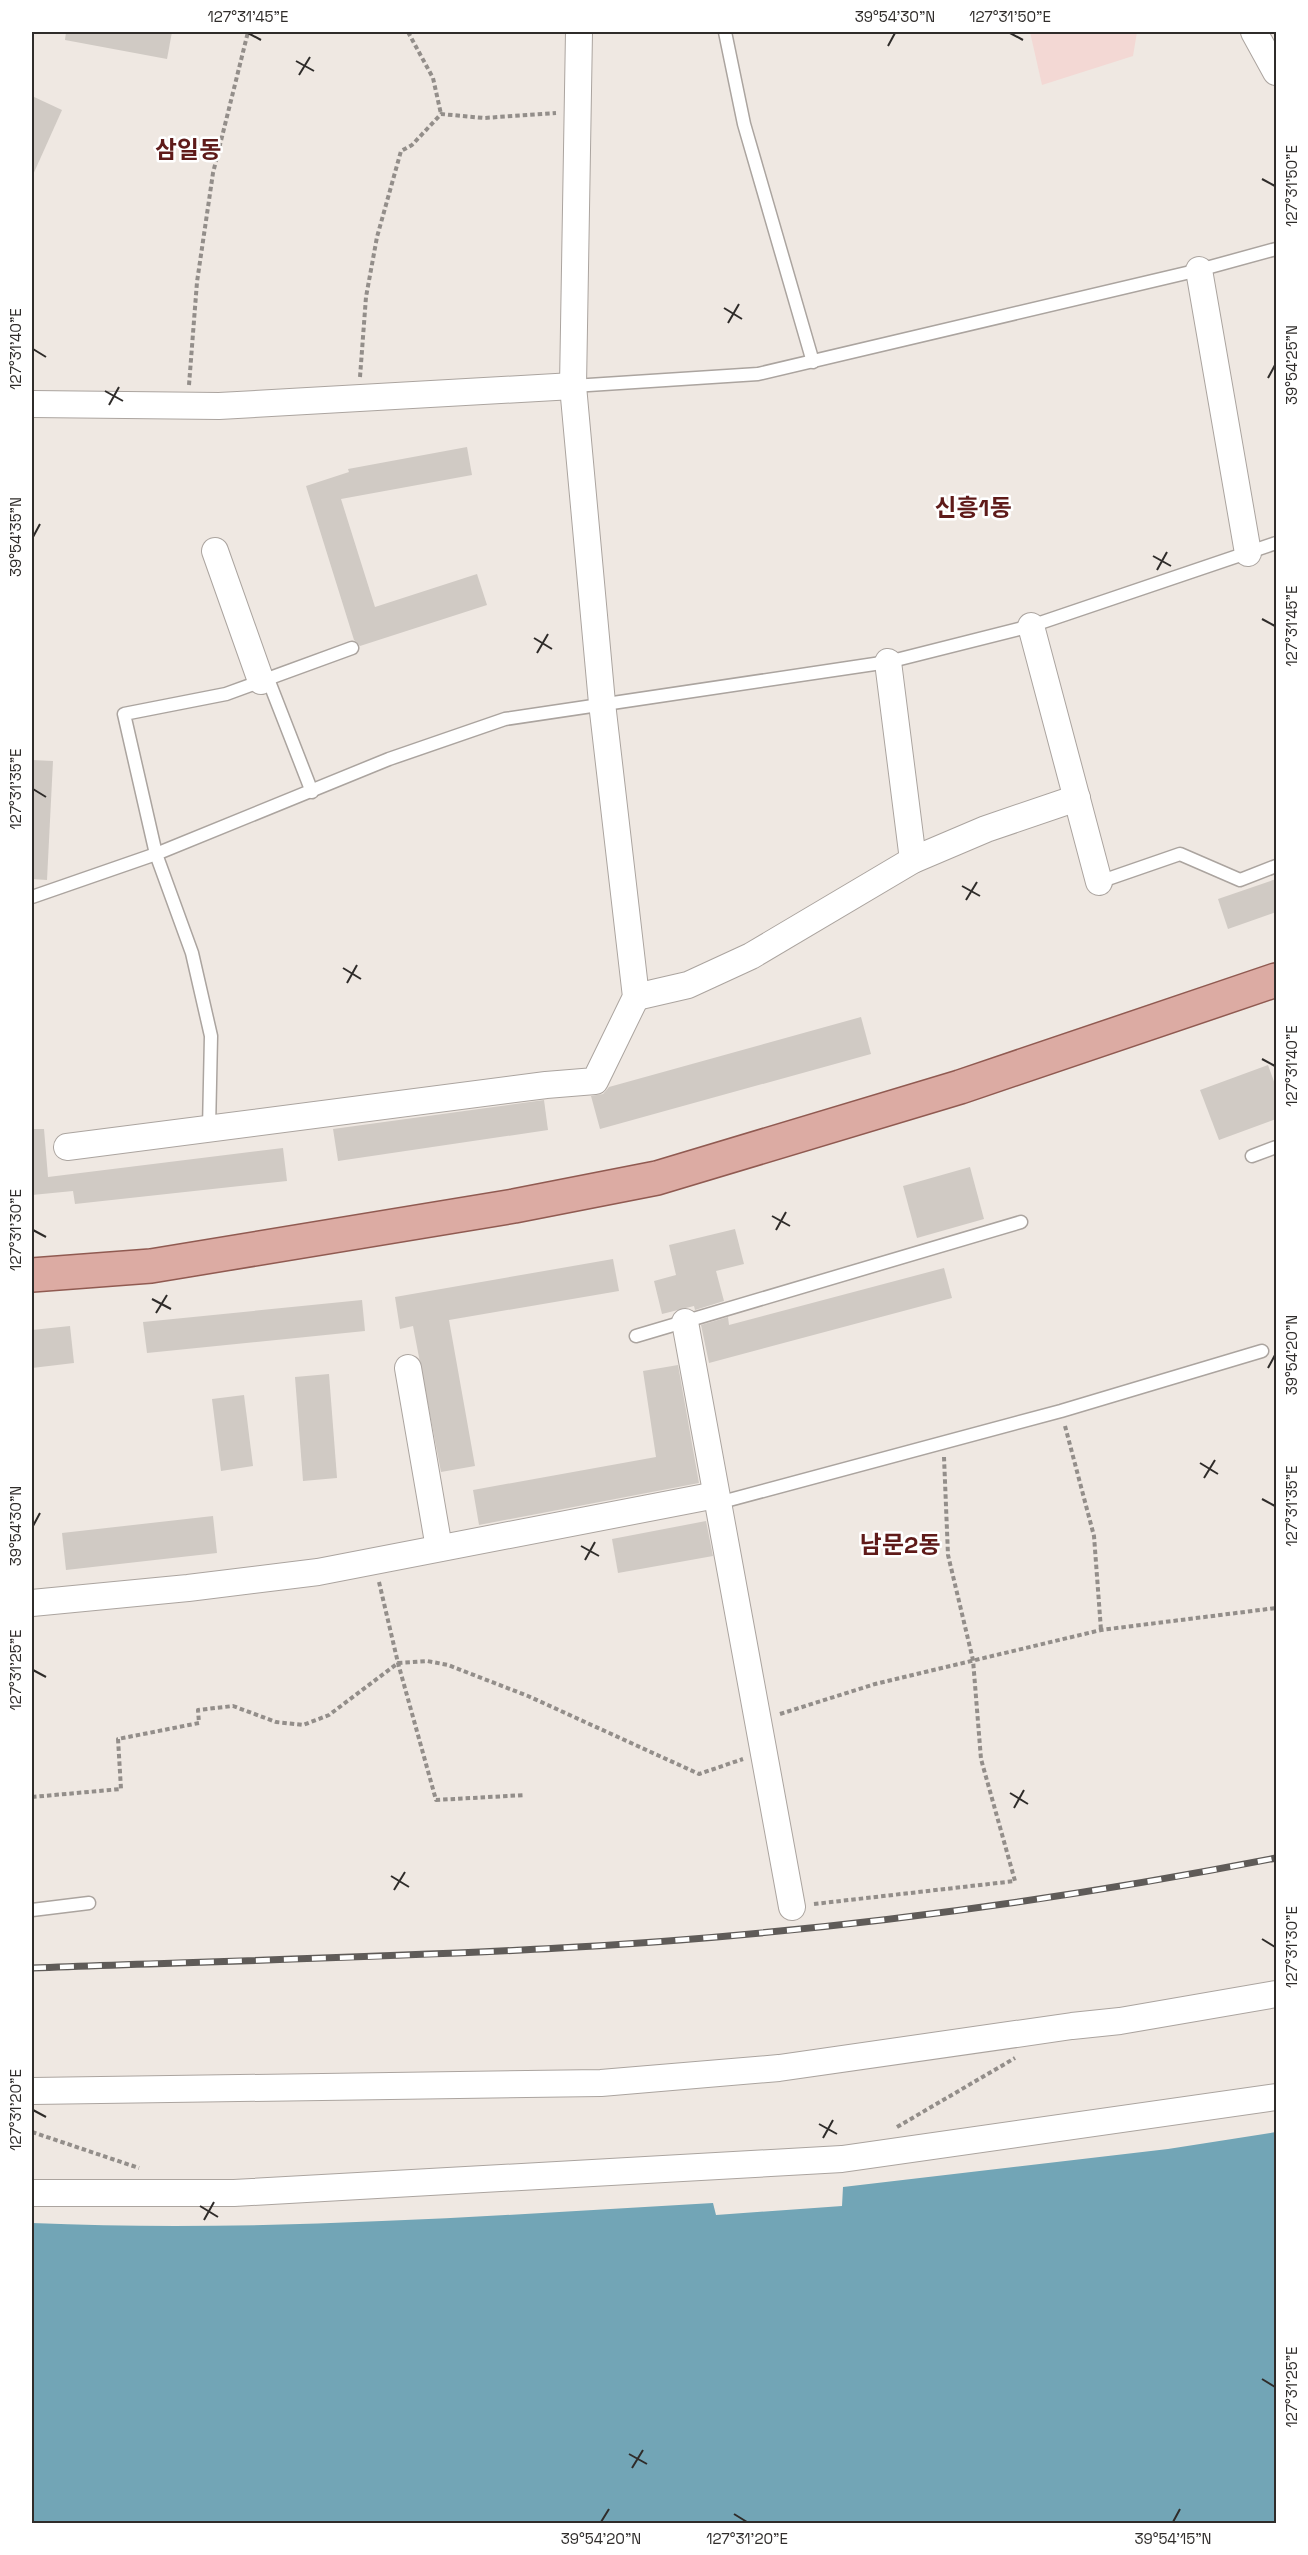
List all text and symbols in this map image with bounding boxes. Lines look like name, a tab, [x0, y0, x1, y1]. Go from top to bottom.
text: 127°31'45"E	[208, 7, 288, 26]
text: 39°54'30"N	[855, 7, 935, 26]
text: 127°31'50"E	[969, 7, 1051, 26]
district label: 삼일동	[155, 134, 221, 165]
text: 127°31'50"E	[1282, 145, 1301, 227]
text: 127°31'40"E	[6, 308, 25, 390]
text: 39°54'25"N	[1282, 325, 1301, 405]
district label: 신흥1동	[934, 492, 1012, 523]
text: 39°54'35"N	[6, 497, 25, 577]
text: 127°31'45"E	[1282, 586, 1301, 666]
text: 127°31'35"E	[6, 748, 25, 830]
text: 127°31'40"E	[1282, 1025, 1301, 1107]
text: 127°31'30"E	[6, 1189, 25, 1271]
text: 39°54'20"N	[1282, 1315, 1301, 1395]
text: 127°31'35"E	[1282, 1465, 1301, 1547]
text: 39°54'30"N	[6, 1486, 25, 1566]
district label: 남문2동	[860, 1529, 940, 1560]
text: 127°31'25"E	[6, 1629, 25, 1711]
text: 127°31'30"E	[1282, 1906, 1301, 1988]
text: 127°31'20"E	[6, 2069, 25, 2151]
text: 127°31'25"E	[1282, 2346, 1301, 2428]
text: 39°54'20"N	[561, 2529, 641, 2548]
text: 127°31'20"E	[706, 2529, 788, 2548]
text: 39°54'15"N	[1134, 2529, 1212, 2548]

